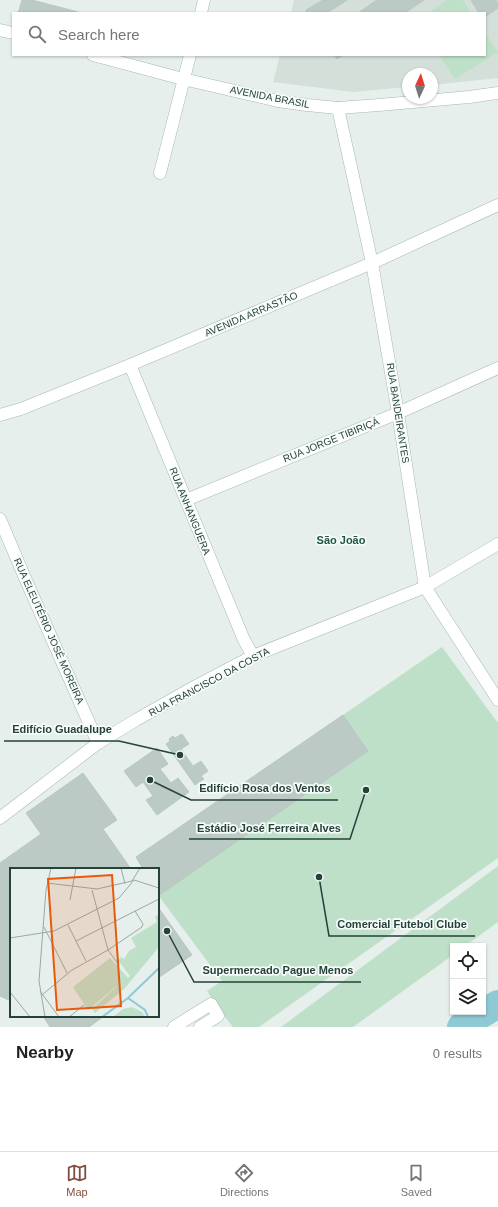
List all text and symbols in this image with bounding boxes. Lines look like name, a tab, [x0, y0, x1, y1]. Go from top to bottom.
search box	[12, 12, 486, 56]
icon: search	[26, 23, 48, 45]
text: Search here	[58, 26, 140, 43]
north arrow	[402, 68, 438, 104]
street label: AVENIDA BRASIL	[229, 84, 311, 110]
street label: AVENIDA ARRASTÃO	[203, 288, 299, 339]
street label: RUA BANDEIRANTES	[385, 362, 411, 464]
street label: RUA JORGE TIBIRIÇÁ	[281, 415, 381, 464]
street label: RUA ANHANGUERA	[167, 466, 213, 557]
district label: São João	[317, 534, 366, 546]
street label: RUA ELEUTÉRIO JOSÉ MOREIRA	[12, 556, 87, 706]
street label: RUA FRANCISCO DA COSTA	[147, 645, 271, 719]
callout: Edifício Guadalupe	[4, 718, 119, 741]
text: Edifício Guadalupe	[12, 723, 112, 735]
callout: Edifício Rosa dos Ventos	[191, 777, 338, 800]
text: Edifício Rosa dos Ventos	[199, 782, 331, 794]
callout: Estádio José Ferreira Alves	[189, 816, 350, 839]
text: Estádio José Ferreira Alves	[197, 822, 341, 834]
inset map	[10, 868, 159, 1017]
callout: Comercial Futebol Clube	[329, 913, 475, 936]
text: Comercial Futebol Clube	[337, 918, 467, 930]
map controls	[450, 943, 486, 1015]
button: locate	[450, 943, 486, 979]
callout: Supermercado Pague Menos	[194, 959, 361, 982]
text: Supermercado Pague Menos	[203, 964, 354, 976]
button: layers	[450, 979, 486, 1015]
text: Nearby	[16, 1043, 74, 1062]
text: 0 results	[433, 1046, 482, 1061]
tab: Map	[66, 1162, 88, 1198]
tab: Directions	[220, 1162, 269, 1198]
tab: Saved	[401, 1162, 432, 1198]

